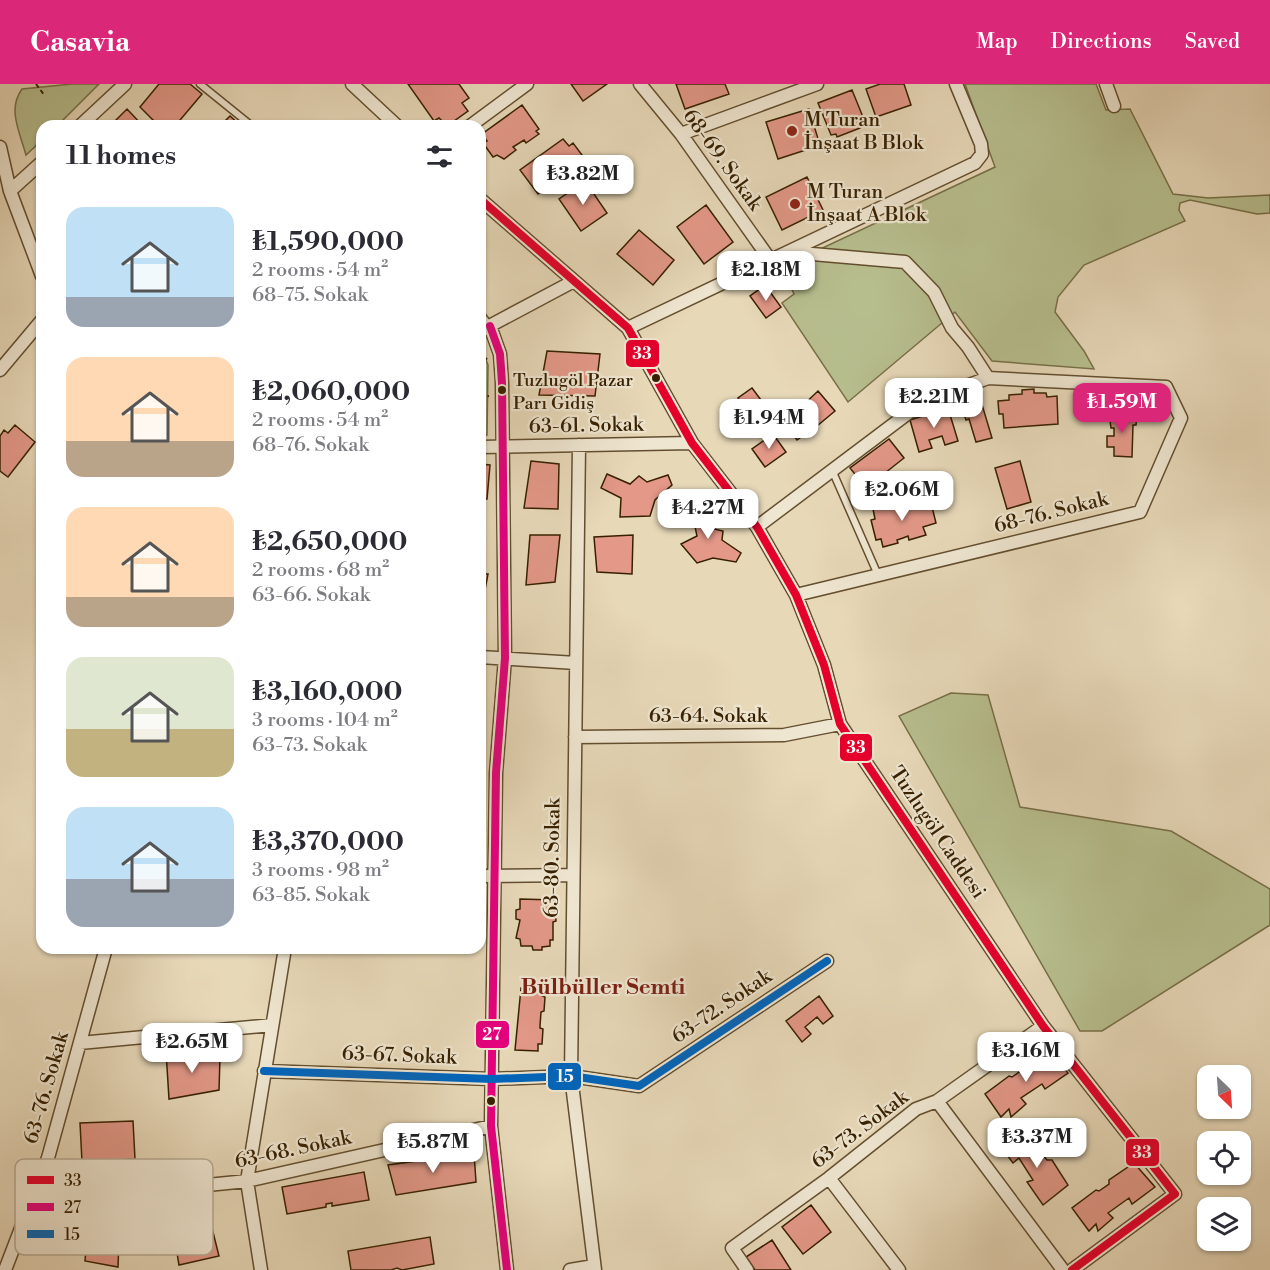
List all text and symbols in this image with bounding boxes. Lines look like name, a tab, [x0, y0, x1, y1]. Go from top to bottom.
text: Casavia	[30, 25, 130, 60]
text: Map	[976, 29, 1018, 55]
text: Directions	[1051, 29, 1152, 55]
text: Saved	[1185, 29, 1240, 55]
street label: 68-69. Sokak	[677, 104, 768, 217]
place label: M Turan İnşaat B Blok	[804, 108, 925, 156]
marker: M Turan İnşaat B Blok	[785, 124, 799, 138]
text: 11 homes	[66, 140, 176, 172]
icon: filters	[423, 140, 456, 173]
pin: ₺3.82M	[534, 155, 632, 206]
text: ₺3.82M	[547, 162, 619, 187]
place label: M Turan İnşaat A Blok	[807, 180, 928, 228]
marker: M Turan İnşaat A Blok	[788, 197, 802, 211]
text: ₺1,590,000	[252, 226, 404, 258]
icon: home	[114, 231, 186, 303]
pin: ₺2.18M	[717, 251, 815, 302]
text: 2 rooms · 54 m²	[252, 258, 388, 283]
text: ₺2.18M	[731, 258, 801, 283]
text: 68-75. Sokak	[252, 283, 368, 308]
line badge: 33	[625, 339, 660, 368]
text: 33	[632, 344, 652, 364]
place label: Tuzlugöl Pazar Parı Gidiş	[513, 369, 633, 415]
unlabelled marker	[650, 372, 662, 384]
text: ₺2,060,000	[252, 376, 410, 408]
pin: ₺2.21M	[885, 378, 983, 429]
icon: home	[114, 381, 186, 453]
pin: ₺1.59M	[1073, 383, 1171, 434]
marker: Tuzlugöl Pazar Parı Gidiş	[496, 384, 508, 396]
text: ₺2.21M	[899, 385, 969, 410]
text: ₺1.59M	[1087, 390, 1157, 415]
pin: ₺1.94M	[720, 399, 818, 450]
text: ₺1.94M	[733, 406, 805, 431]
text: 2 rooms · 54 m²	[252, 408, 388, 433]
street label: 63-61. Sokak	[529, 412, 645, 439]
text: 68-76. Sokak	[252, 433, 369, 458]
pin: ₺2.06M	[853, 471, 951, 522]
text: ₺2.06M	[864, 478, 940, 503]
street label: 68-76. Sokak	[991, 486, 1112, 539]
pin: ₺4.27M	[659, 489, 757, 540]
text: ₺4.27M	[671, 496, 745, 521]
text: ₺2,650,000	[252, 526, 407, 558]
icon: home	[114, 531, 186, 603]
text: 2 rooms · 68 m²	[252, 558, 389, 583]
text: 63-66. Sokak	[252, 583, 370, 608]
text: ₺3,160,000	[252, 676, 403, 708]
icon: home	[114, 681, 186, 753]
street label: 63-64. Sokak	[649, 704, 769, 729]
text: 3 rooms · 104 m²	[252, 708, 398, 733]
text: 63-73. Sokak	[252, 733, 367, 758]
line badge: 33	[839, 733, 873, 762]
text: 33	[846, 738, 866, 758]
street label: Tuzlugöl Caddesi	[883, 762, 991, 904]
street label: 63-80. Sokak	[539, 796, 567, 918]
text: ₺3,370,000	[252, 826, 404, 858]
icon: home	[114, 831, 186, 903]
text: 3 rooms · 98 m²	[252, 858, 389, 883]
text: 63-85. Sokak	[252, 883, 369, 908]
street label: 63-72. Sokak	[667, 964, 778, 1050]
district label: Bülbüller Semti	[521, 974, 685, 1001]
line badge: 27	[475, 1020, 510, 1049]
pin: ₺2.65M	[143, 1023, 241, 1074]
text: 27	[482, 1025, 502, 1045]
street label: 63-76. Sokak	[19, 1027, 75, 1147]
text: ₺2.65M	[155, 1030, 229, 1055]
pin: ₺3.16M	[977, 1032, 1075, 1083]
text: ₺3.16M	[991, 1039, 1061, 1064]
street label: 63-67. Sokak	[341, 1042, 458, 1071]
line badge: 15	[547, 1062, 582, 1091]
north arrow	[1197, 1065, 1251, 1119]
map controls	[1197, 1065, 1251, 1251]
text: 15	[556, 1067, 574, 1087]
street label: 63-73. Sokak	[807, 1084, 915, 1175]
unlabelled marker	[485, 1095, 497, 1107]
pin: ₺3.37M	[988, 1118, 1086, 1169]
pin: ₺5.87M	[384, 1123, 482, 1174]
street label: 63-68. Sokak	[232, 1125, 355, 1175]
text: ₺3.37M	[1002, 1125, 1072, 1150]
text: ₺5.87M	[397, 1130, 469, 1155]
button: locate	[1197, 1131, 1251, 1185]
line badge: 33	[1125, 1138, 1160, 1167]
text: 33	[1132, 1143, 1152, 1163]
legend	[15, 1159, 213, 1255]
text: 33	[64, 1171, 82, 1191]
button: layers	[1197, 1197, 1251, 1251]
text: 27	[64, 1198, 81, 1218]
text: 15	[64, 1225, 80, 1245]

